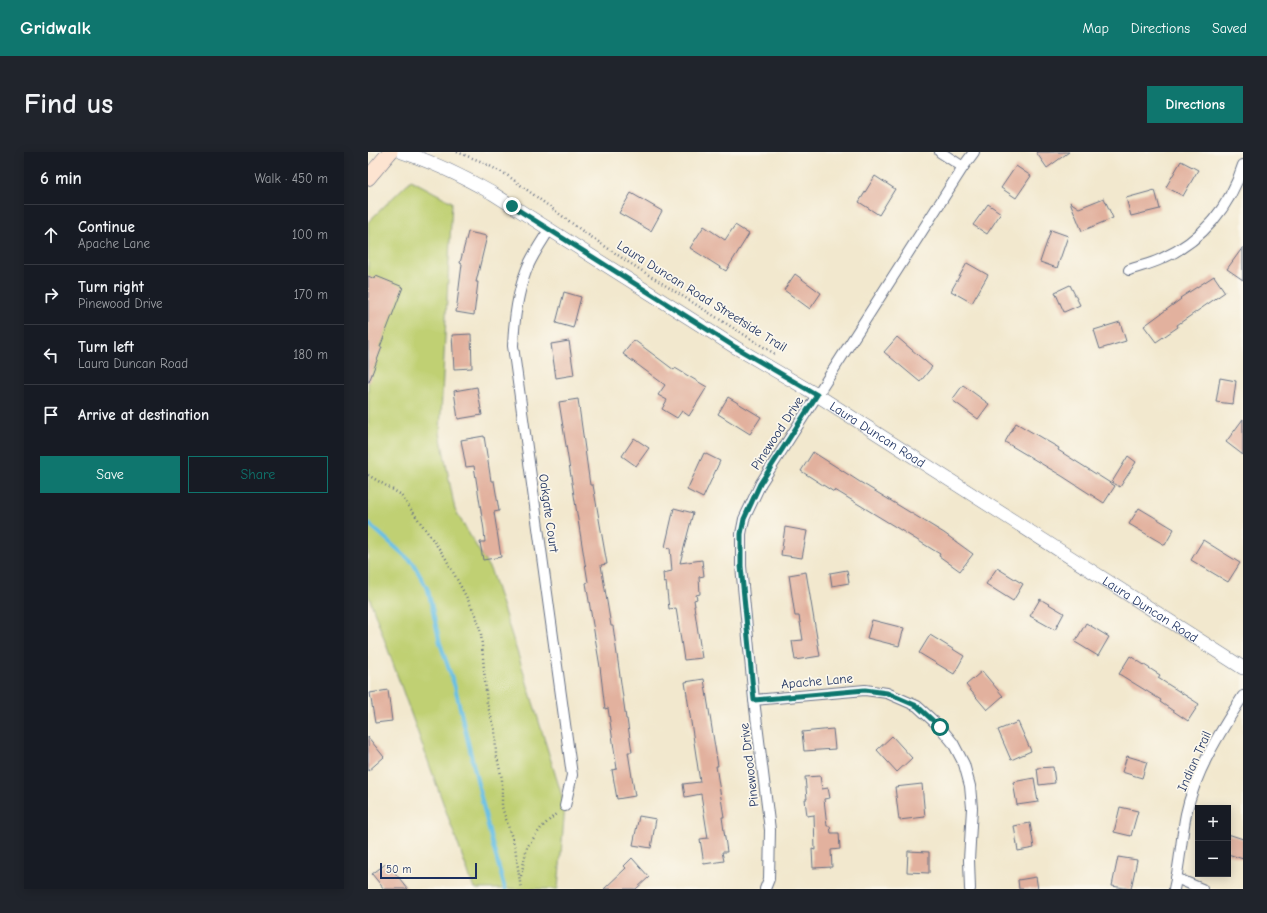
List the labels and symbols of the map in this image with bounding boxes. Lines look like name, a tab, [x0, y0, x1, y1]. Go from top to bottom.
route end	[503, 197, 521, 215]
street label: Laura Duncan Road Streetside Trail	[614, 237, 790, 355]
street label: Pinewood Drive	[748, 393, 807, 472]
street label: Laura Duncan Road	[827, 398, 928, 470]
street label: Oakgate Court	[536, 473, 562, 555]
street label: Laura Duncan Road	[1100, 573, 1201, 645]
street label: Apache Lane	[781, 670, 854, 692]
route start	[931, 718, 949, 736]
street label: Pinewood Drive	[736, 722, 762, 808]
street label: Indian Trail	[1174, 728, 1214, 794]
scale bar	[380, 861, 477, 880]

